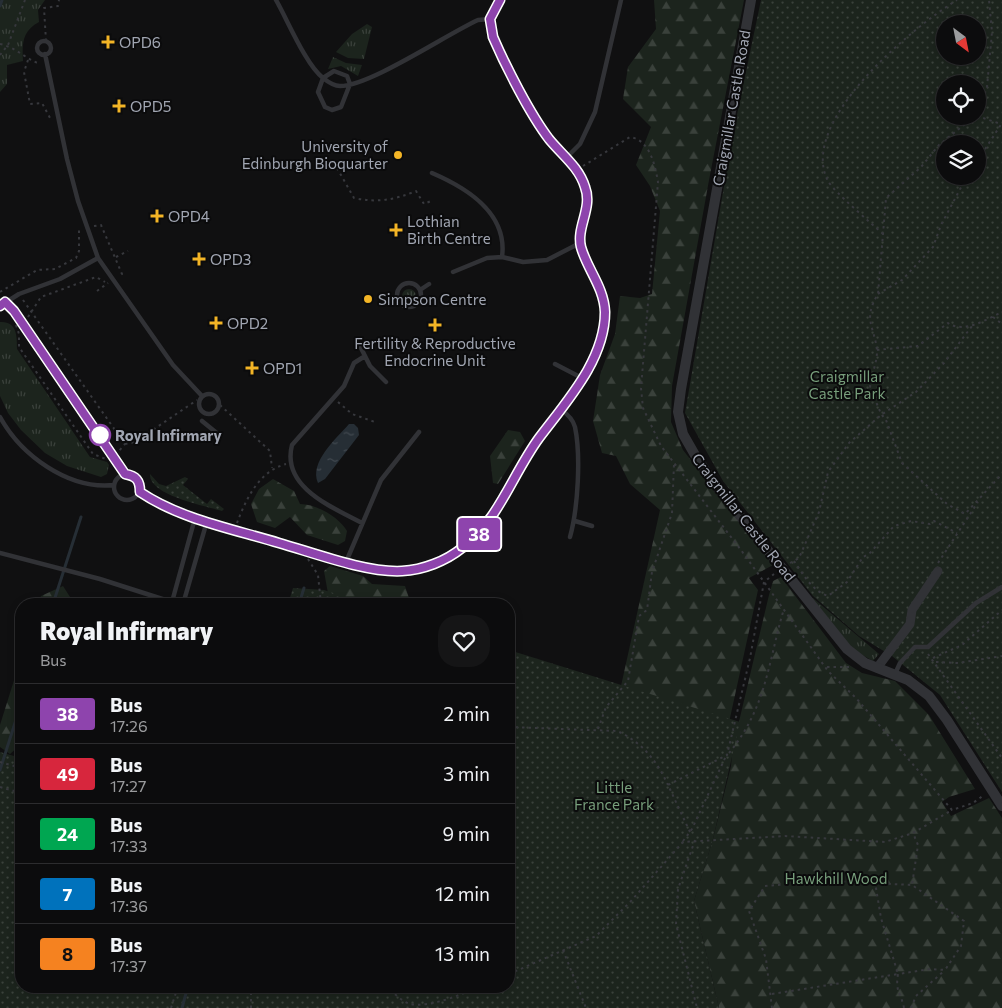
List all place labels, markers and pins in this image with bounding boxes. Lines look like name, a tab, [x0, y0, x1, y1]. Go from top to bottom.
place label: OPD6	[119, 33, 161, 51]
marker: OPD6	[101, 35, 115, 49]
place label: OPD5	[130, 97, 171, 115]
marker: OPD5	[112, 99, 126, 113]
place label: University of Edinburgh Bioquarter	[242, 137, 388, 172]
marker: University of Edinburgh Bioquarter	[392, 149, 404, 161]
place label: OPD4	[168, 207, 210, 225]
marker: OPD4	[150, 209, 164, 223]
place label: Lothian Birth Centre	[407, 212, 491, 247]
marker: Lothian Birth Centre	[389, 223, 403, 237]
place label: OPD3	[210, 250, 251, 268]
marker: OPD3	[192, 252, 206, 266]
place label: Simpson Centre	[378, 290, 486, 308]
marker: Simpson Centre	[362, 293, 374, 305]
place label: OPD2	[227, 314, 268, 332]
marker: OPD2	[209, 316, 223, 330]
marker: Fertility & Reproductive Endocrine Unit	[428, 318, 442, 332]
place label: Fertility & Reproductive Endocrine Unit	[354, 334, 516, 369]
place label: OPD1	[263, 359, 302, 377]
marker: OPD1	[245, 361, 259, 375]
marker: Royal Infirmary	[89, 424, 111, 446]
place label: Royal Infirmary	[115, 426, 222, 444]

